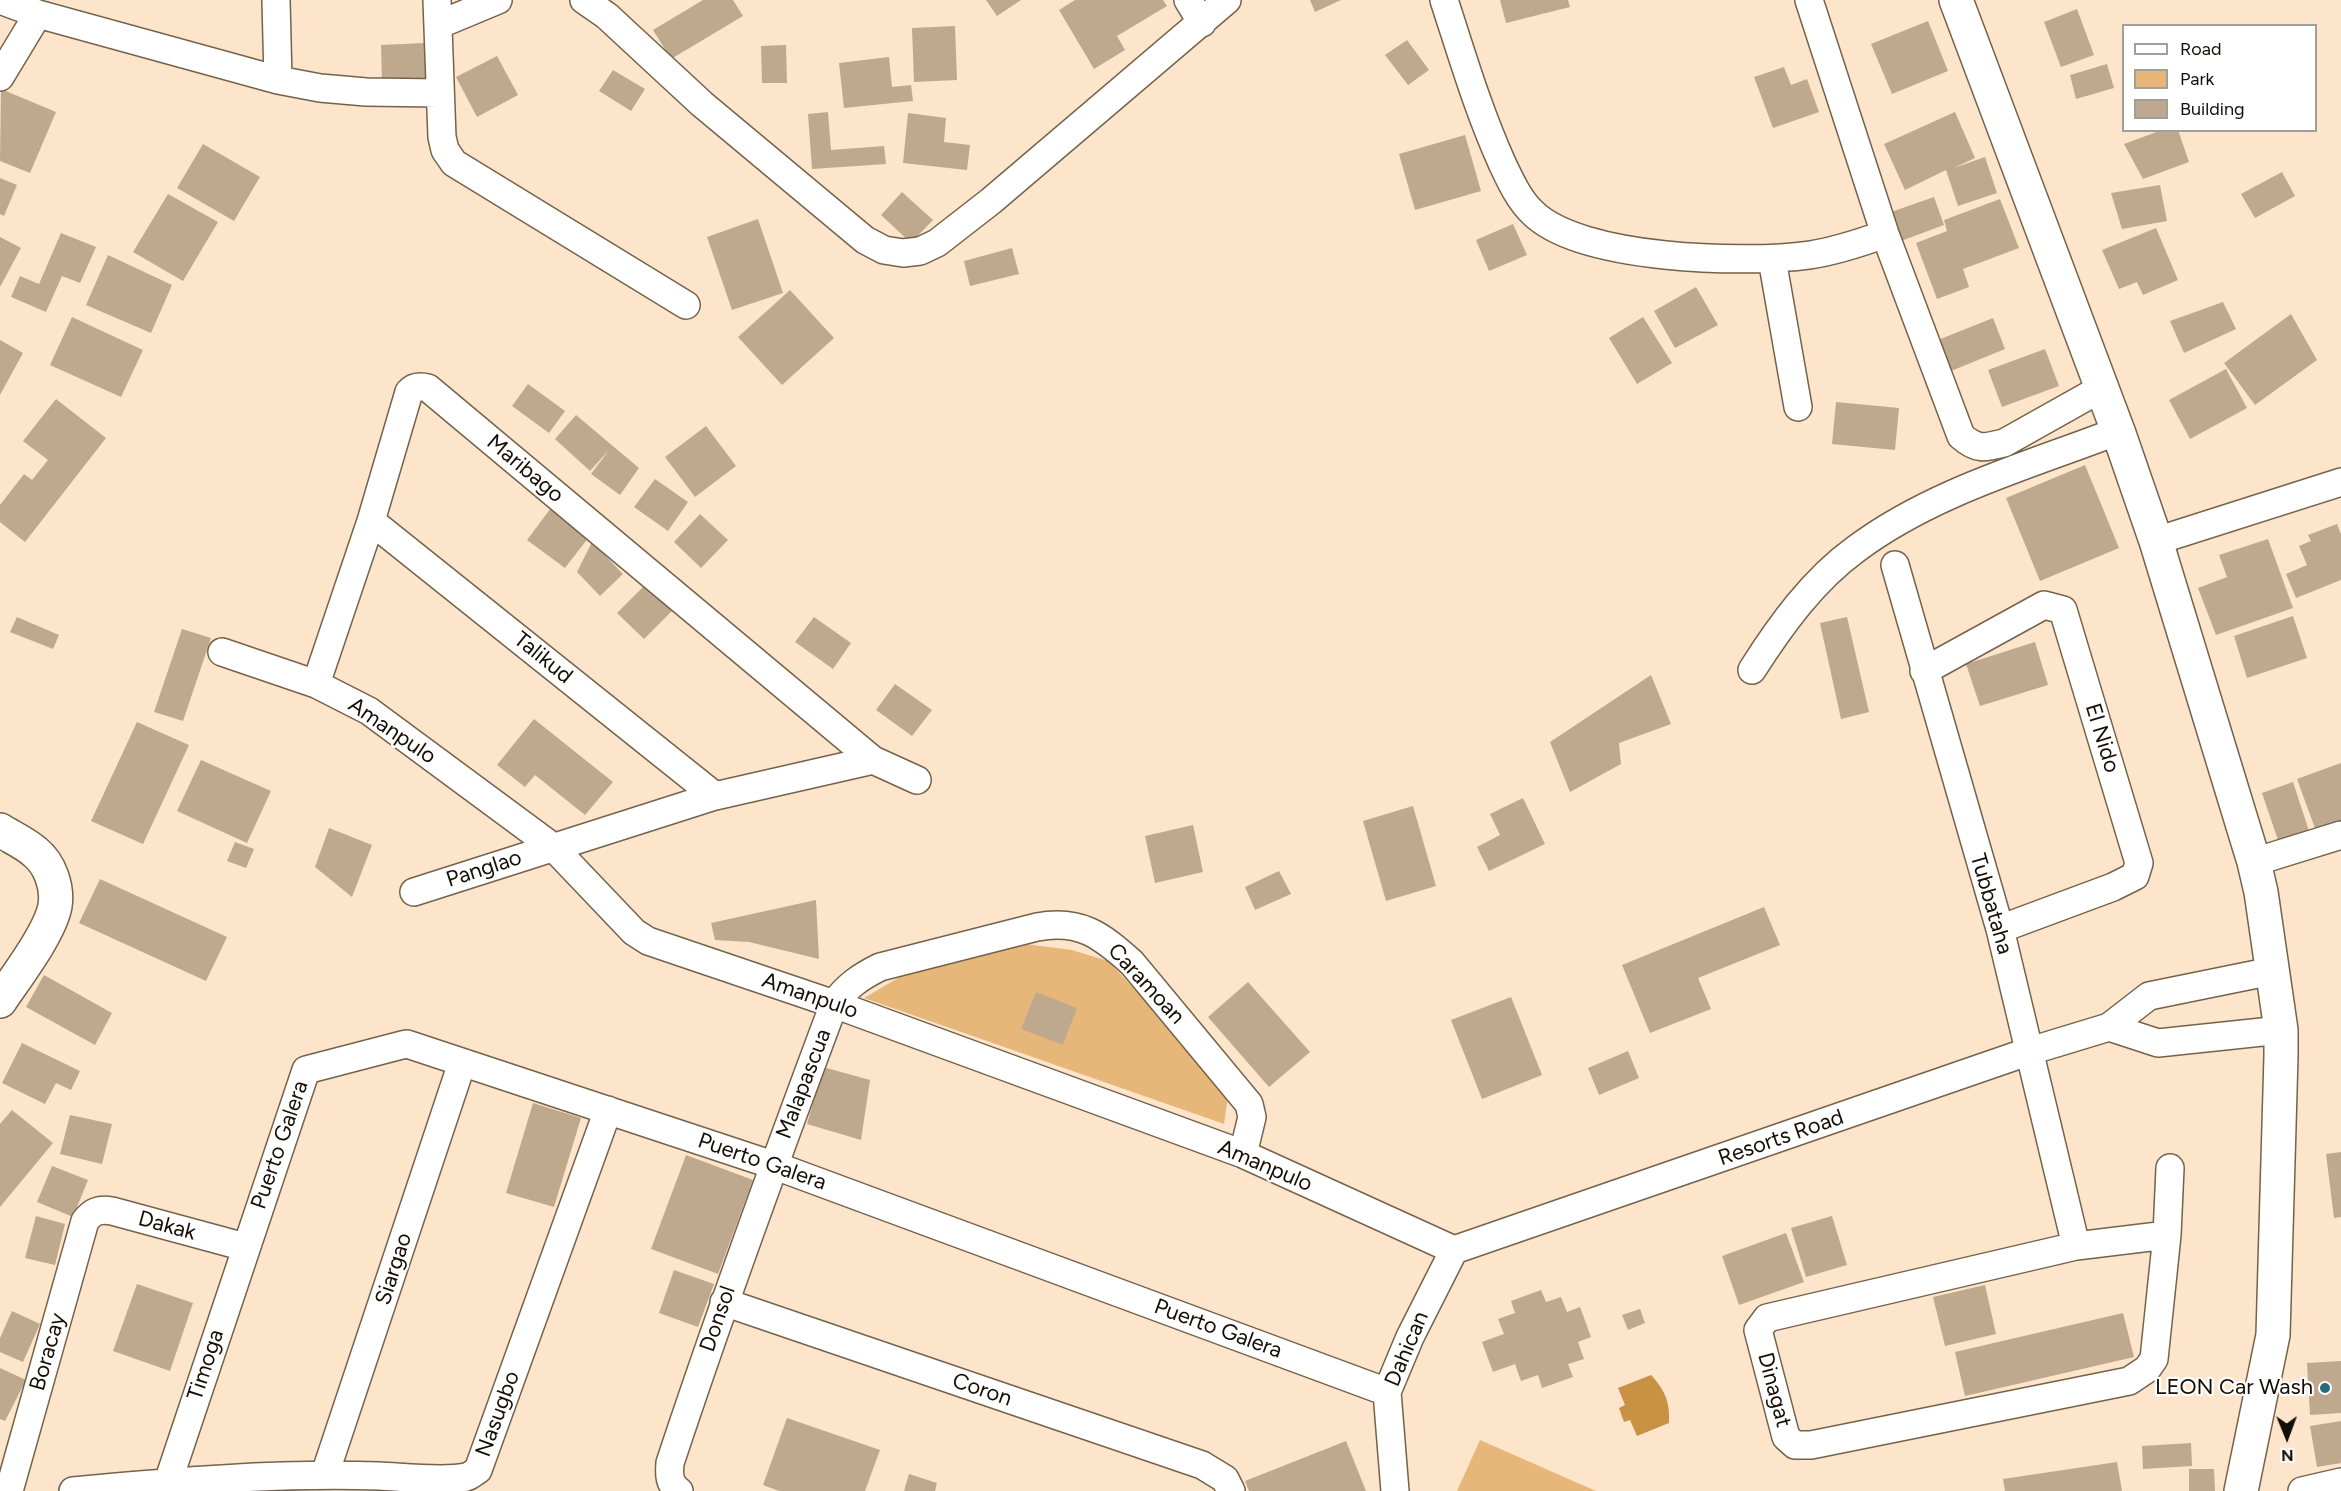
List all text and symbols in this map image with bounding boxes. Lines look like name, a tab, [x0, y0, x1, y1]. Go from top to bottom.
legend	[2122, 24, 2317, 132]
text: Road	[2180, 38, 2221, 60]
text: Park	[2180, 68, 2214, 90]
text: Building	[2180, 98, 2245, 120]
street label: Maribago	[481, 429, 569, 509]
street label: Talikud	[508, 626, 578, 690]
street label: Amanpulo	[343, 692, 441, 770]
street label: El Nido	[2079, 700, 2125, 776]
street label: Panglao	[443, 844, 525, 894]
street label: Tubbataha	[1964, 851, 2018, 957]
street label: Caramoan	[1102, 938, 1190, 1030]
street label: Amanpulo	[758, 967, 862, 1025]
street label: Malapascua	[771, 1025, 837, 1143]
street label: Puerto Galera	[246, 1077, 314, 1213]
street label: Resorts Road	[1715, 1104, 1847, 1172]
street label: Puerto Galera	[694, 1128, 830, 1196]
street label: Amanpulo	[1214, 1134, 1316, 1198]
street label: Dakak	[135, 1206, 199, 1246]
street label: Siargao	[370, 1230, 418, 1308]
street label: Donsol	[694, 1283, 742, 1355]
street label: Puerto Galera	[1150, 1294, 1286, 1364]
street label: Dahican	[1379, 1307, 1435, 1391]
street label: Boracay	[24, 1310, 72, 1394]
street label: Timoga	[182, 1326, 230, 1404]
street label: Dinagat	[1751, 1350, 1797, 1430]
street label: Nasugbo	[470, 1368, 526, 1460]
street label: Coron	[949, 1368, 1015, 1412]
place label: LEON Car Wash	[2155, 1375, 2313, 1401]
marker: LEON Car Wash	[2318, 1381, 2332, 1395]
north arrow	[2257, 1407, 2317, 1467]
text: N	[2281, 1446, 2294, 1465]

